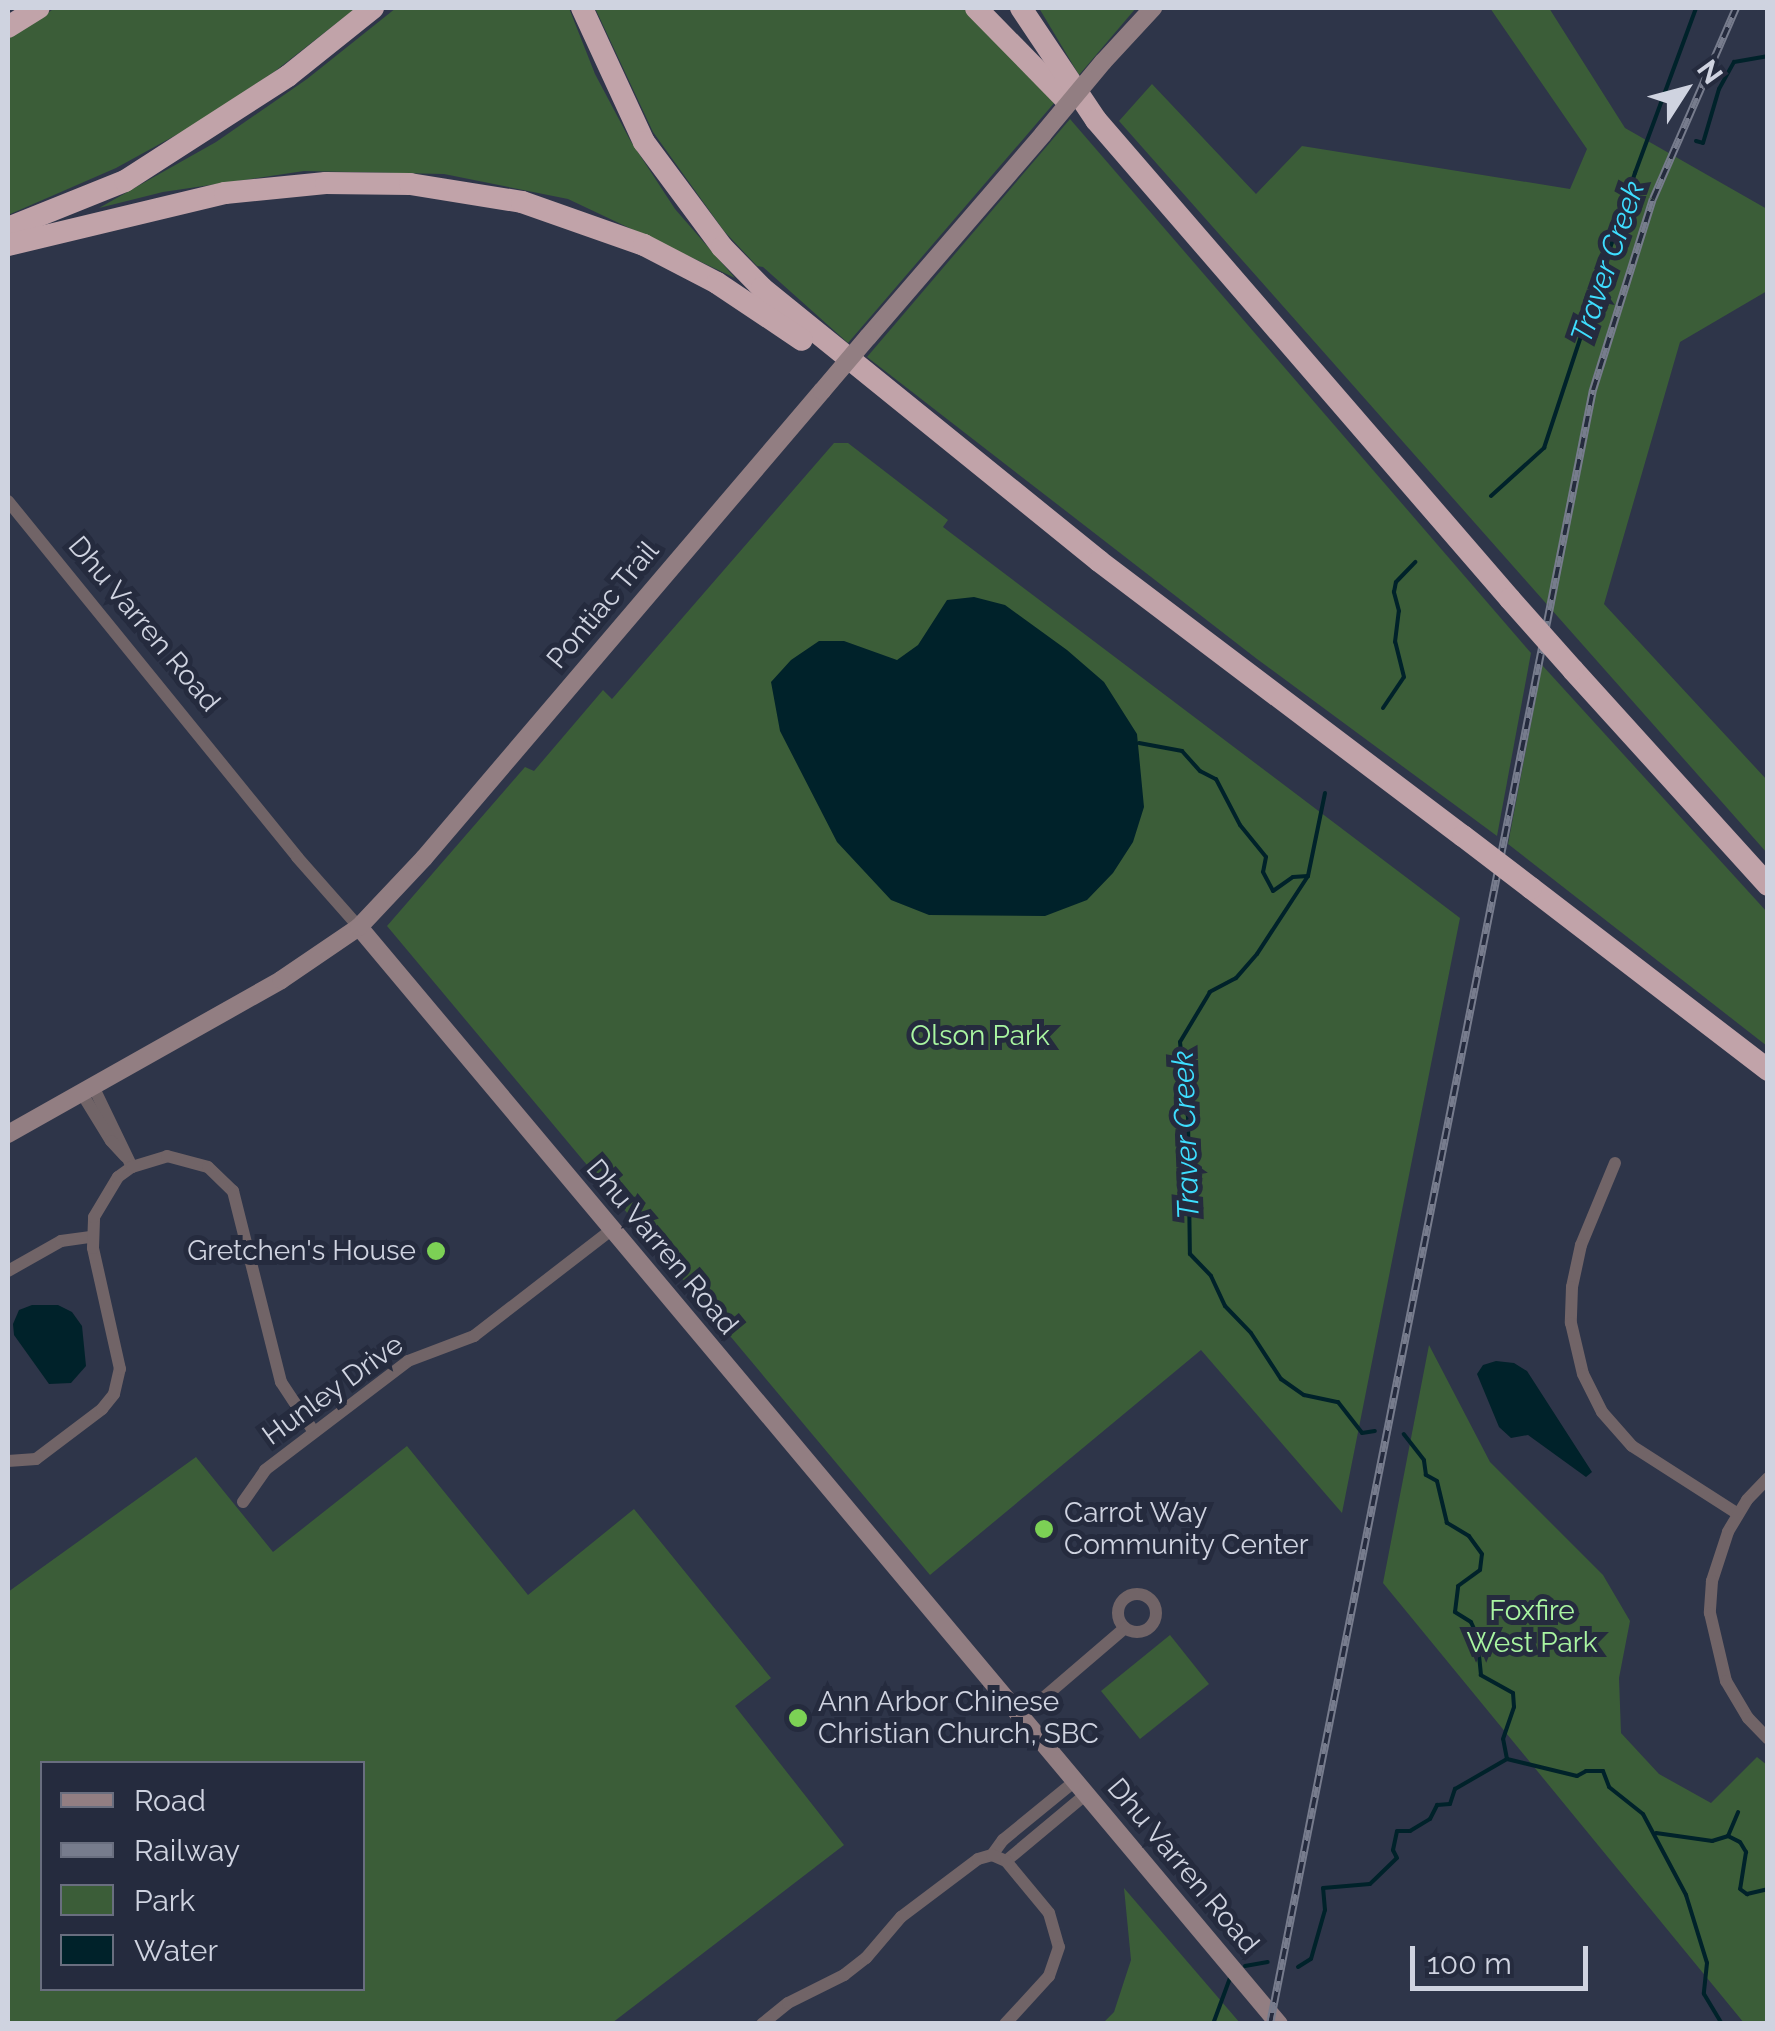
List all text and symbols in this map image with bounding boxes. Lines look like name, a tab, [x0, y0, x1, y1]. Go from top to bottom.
north arrow	[1635, 40, 1735, 140]
text: N	[1690, 54, 1729, 90]
water label: Traver Creek	[1563, 176, 1653, 348]
street label: Dhu Varren Road	[61, 529, 227, 719]
street label: Pontiac Trail	[540, 534, 666, 676]
park label: Olson Park	[910, 1019, 1050, 1053]
water label: Traver Creek	[1165, 1050, 1207, 1220]
street label: Dhu Varren Road	[579, 1152, 745, 1342]
place label: Gretchen's House	[187, 1234, 416, 1268]
marker: Gretchen's House	[425, 1240, 447, 1262]
street label: Hunley Drive	[256, 1328, 410, 1452]
place label: Carrot Way Community Center	[1064, 1496, 1309, 1562]
marker: Carrot Way Community Center	[1033, 1518, 1055, 1540]
park label: Foxfire West Park	[1466, 1594, 1598, 1660]
place label: Ann Arbor Chinese Christian Church, SBC	[818, 1685, 1099, 1751]
marker: Ann Arbor Chinese Christian Church, SBC	[787, 1707, 809, 1729]
legend	[40, 1761, 365, 1991]
street label: Dhu Varren Road	[1100, 1771, 1266, 1961]
text: Road	[134, 1783, 206, 1818]
text: Railway	[134, 1833, 240, 1868]
text: Park	[134, 1883, 195, 1918]
scale bar	[1415, 1926, 1592, 1988]
text: Water	[134, 1933, 218, 1968]
text: 100 m	[1427, 1946, 1512, 1981]

